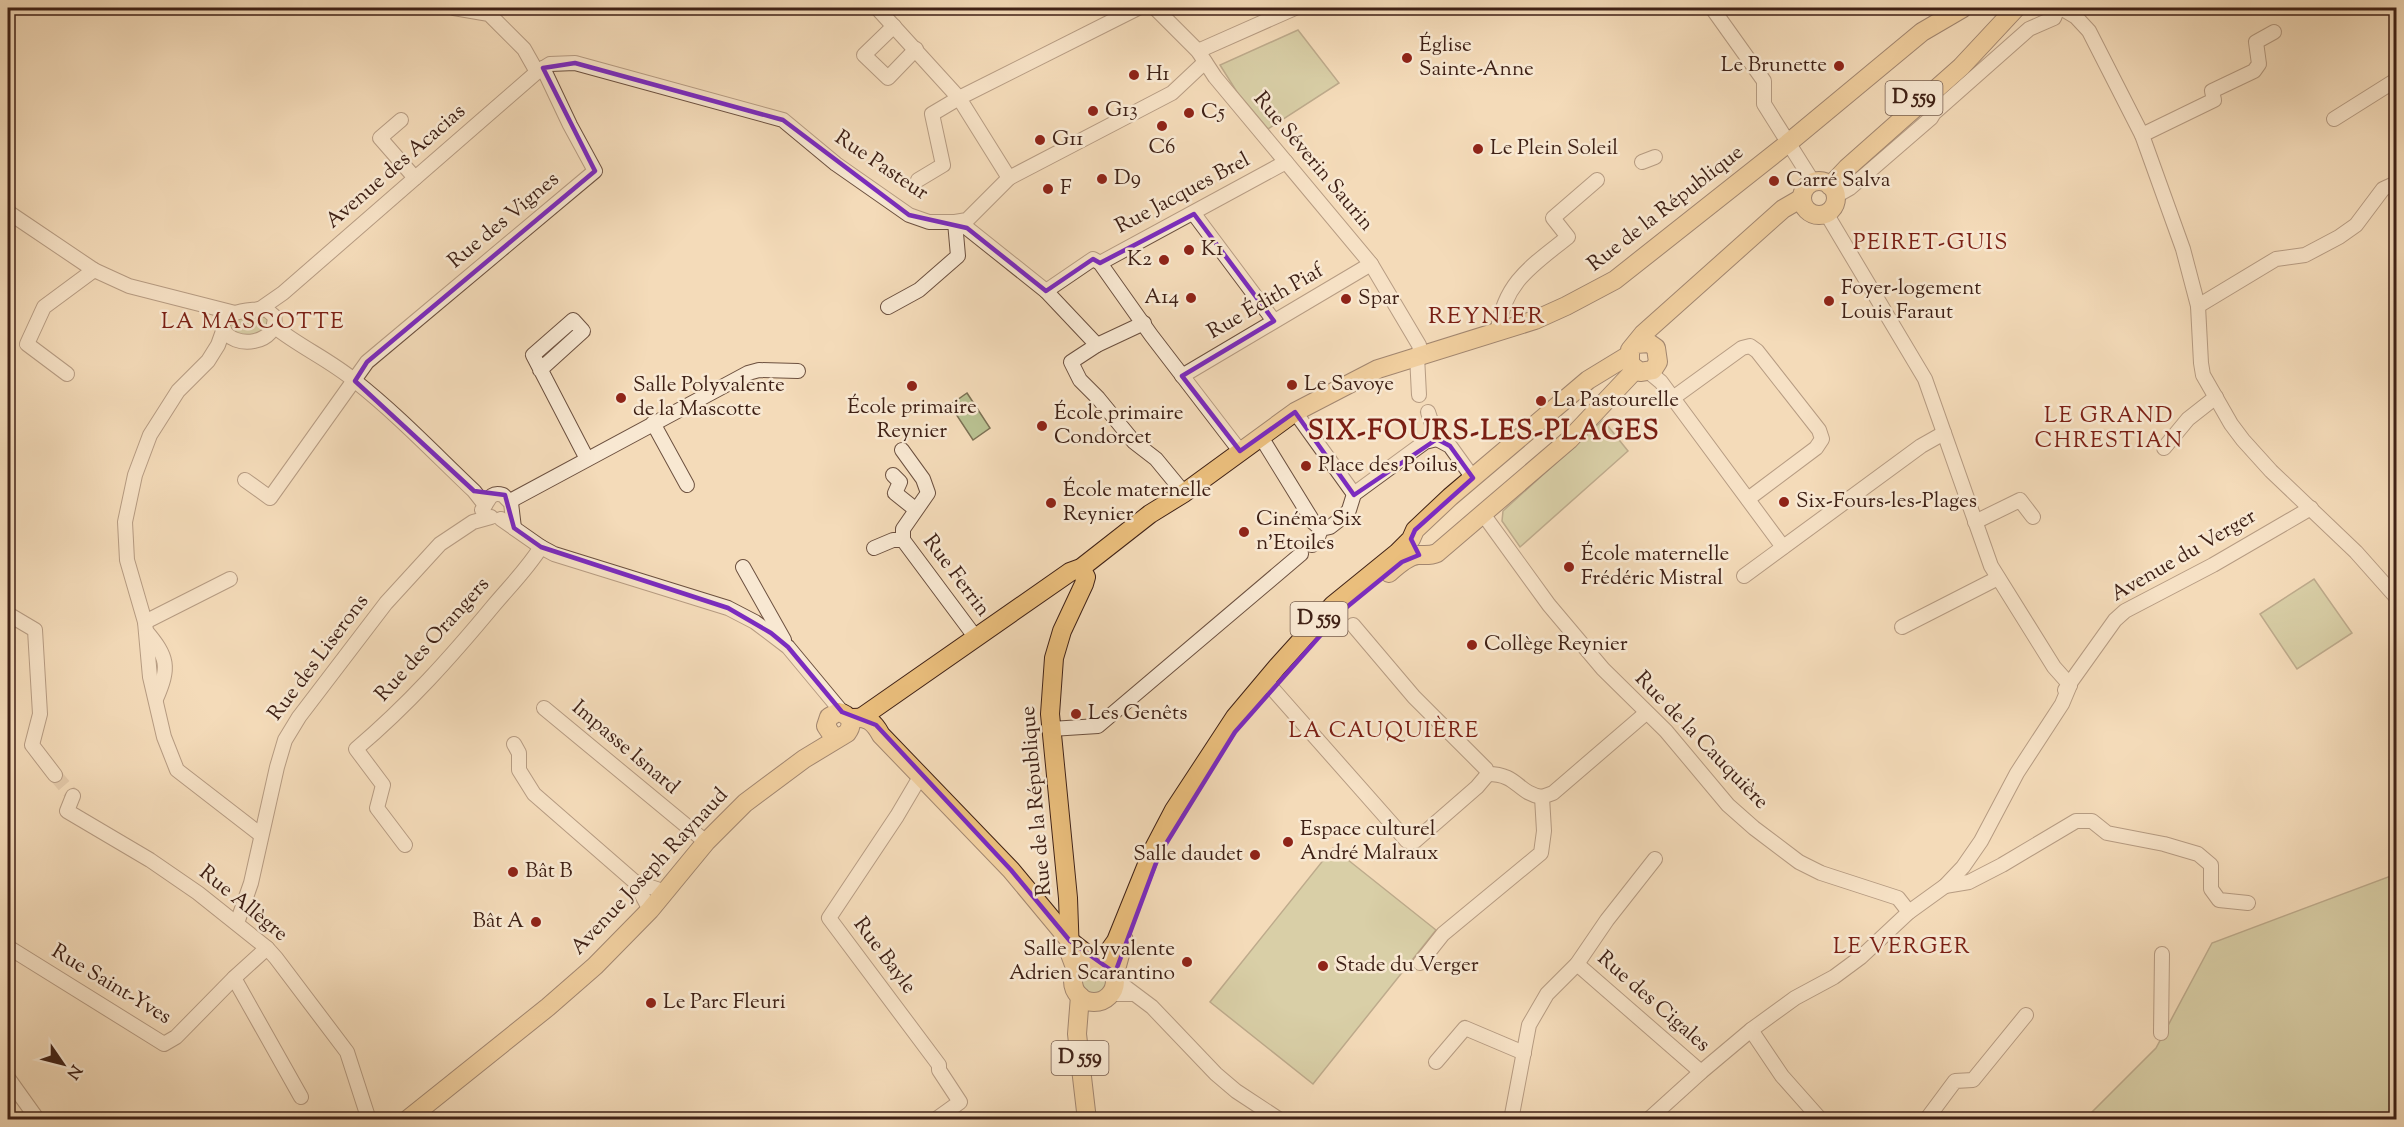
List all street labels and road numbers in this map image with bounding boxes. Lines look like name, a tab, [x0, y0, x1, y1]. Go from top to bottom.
road number: D 559	[1886, 81, 1942, 115]
street label: Rue Séverin Saurin	[1246, 86, 1380, 238]
street label: Avenue des Acacias	[319, 98, 473, 236]
street label: Rue Pasteur	[828, 124, 934, 208]
street label: Rue de la République	[1582, 138, 1750, 280]
street label: Rue Jacques Brel	[1110, 146, 1256, 242]
street label: Rue des Vignes	[442, 165, 566, 277]
street label: Rue Édith Piaf	[1202, 256, 1331, 347]
street label: Avenue du Verger	[2106, 502, 2262, 610]
street label: Rue Ferrin	[915, 529, 997, 623]
street label: Rue des Orangers	[369, 571, 497, 709]
street label: Rue des Liserons	[261, 588, 377, 728]
road number: D 559	[1290, 602, 1348, 636]
street label: Rue de la Cauquière	[1627, 665, 1775, 817]
street label: Impasse Isnard	[564, 694, 686, 802]
street label: Rue de la République	[1014, 705, 1060, 897]
street label: Avenue Joseph Raynaud	[564, 782, 736, 962]
street label: Rue Allègre	[192, 859, 294, 949]
street label: Rue Bayle	[845, 911, 923, 1001]
street label: Rue Saint-Yves	[45, 937, 177, 1033]
street label: Rue des Cigales	[1590, 944, 1716, 1060]
road number: D 559	[1052, 1041, 1108, 1075]

